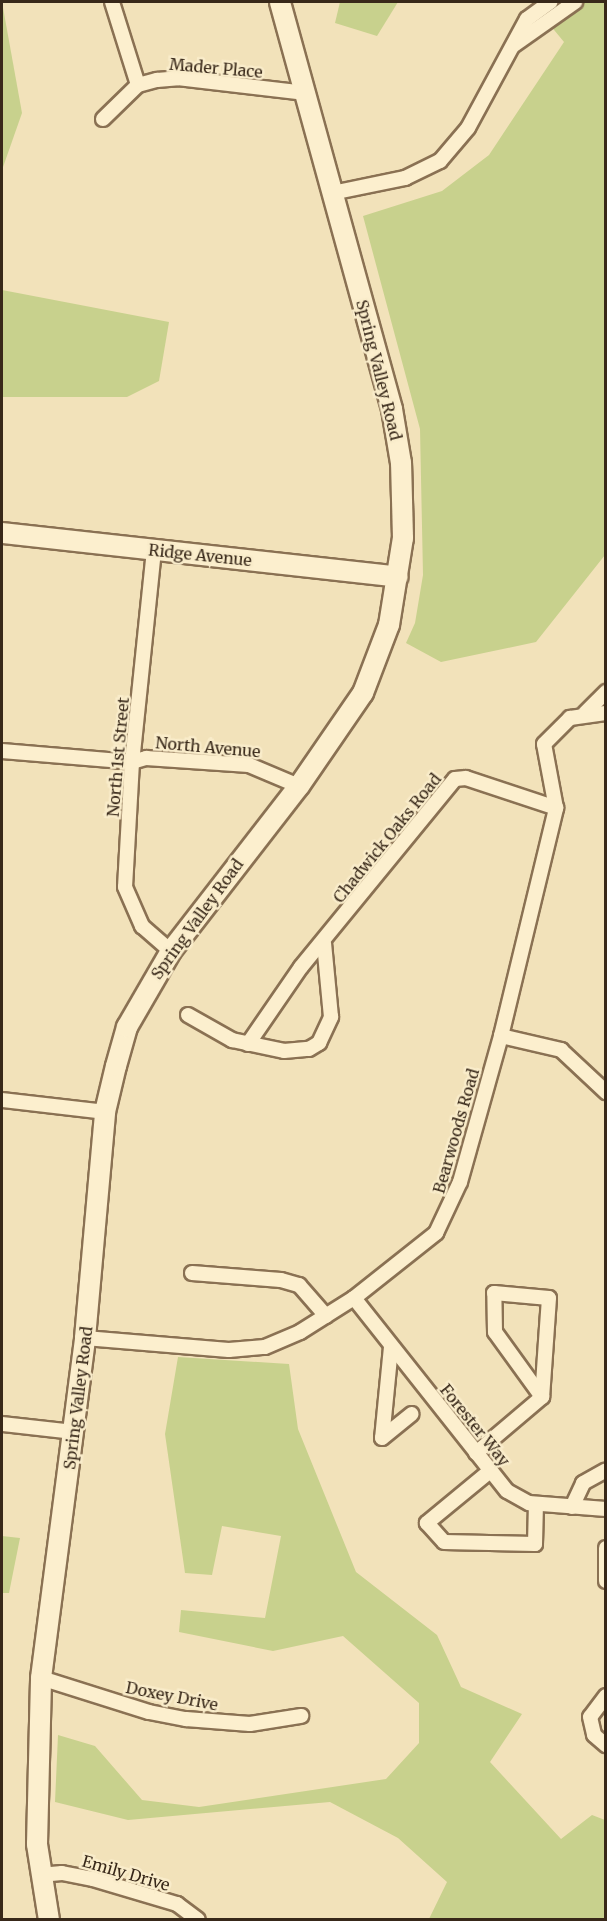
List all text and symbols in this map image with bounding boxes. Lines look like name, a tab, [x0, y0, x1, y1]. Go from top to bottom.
street label: Mader Place	[169, 54, 263, 82]
street label: Spring Valley Road	[352, 298, 406, 442]
street label: Ridge Avenue	[147, 540, 253, 570]
street label: North 1st Street	[103, 696, 133, 818]
street label: North Avenue	[155, 733, 261, 761]
street label: Chadwick Oaks Road	[329, 770, 445, 906]
street label: Spring Valley Road	[147, 855, 247, 983]
street label: Bearwoods Road	[429, 1066, 483, 1196]
street label: Spring Valley Road	[60, 1325, 96, 1471]
street label: Forester Way	[436, 1380, 514, 1470]
street label: Doxey Drive	[124, 1678, 220, 1714]
street label: Emily Drive	[80, 1851, 172, 1895]

